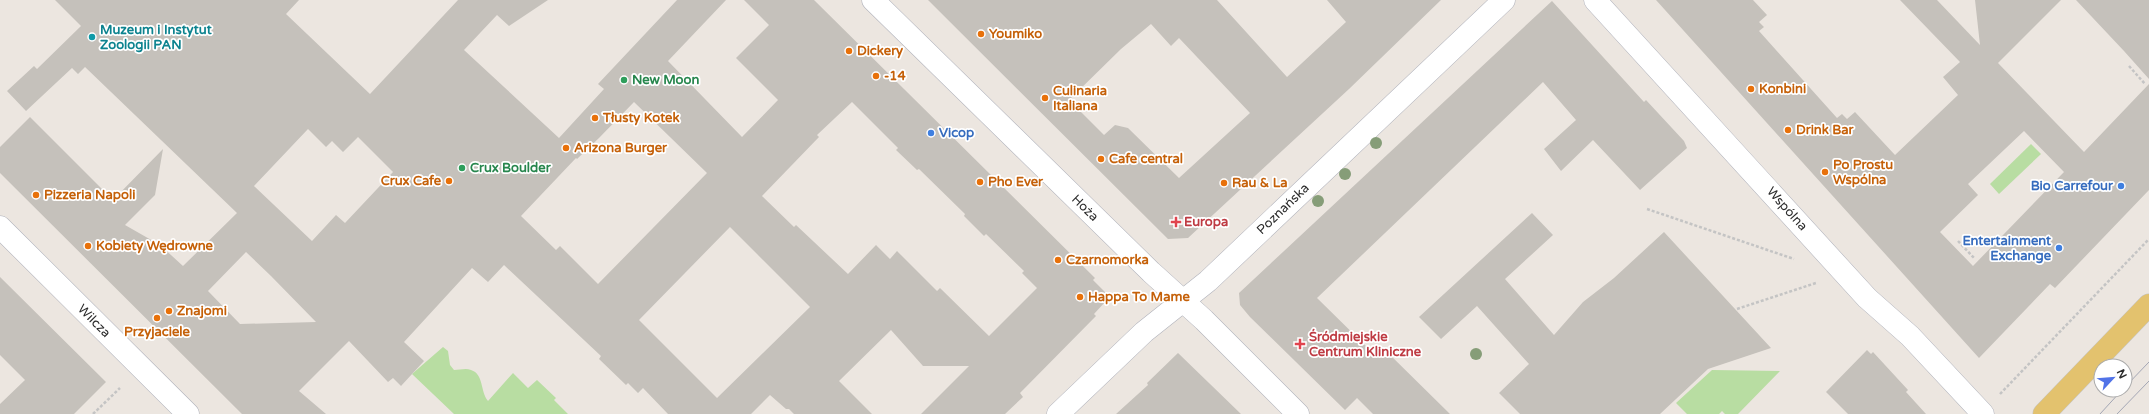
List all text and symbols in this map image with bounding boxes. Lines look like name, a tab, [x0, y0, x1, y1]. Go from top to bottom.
place label: Muzeum i Instytut Zoologii PAN	[100, 22, 212, 53]
place label: Youmiko	[989, 26, 1042, 42]
marker: Youmiko	[976, 29, 986, 39]
marker: Muzeum i Instytut Zoologii PAN	[87, 32, 97, 42]
place label: Dickery	[857, 43, 903, 59]
marker: Dickery	[844, 46, 854, 56]
place label: -14	[884, 68, 906, 84]
marker: -14	[871, 71, 881, 81]
place label: New Moon	[632, 72, 699, 88]
marker: New Moon	[619, 75, 629, 85]
place label: Konbini	[1759, 81, 1806, 97]
place label: Culinaria Italiana	[1053, 83, 1107, 114]
marker: Konbini	[1746, 84, 1756, 94]
marker: Culinaria Italiana	[1040, 93, 1050, 103]
place label: Tłusty Kotek	[602, 110, 680, 126]
marker: Tłusty Kotek	[590, 113, 600, 123]
place label: Drink Bar	[1796, 122, 1855, 138]
place label: Vicop	[939, 125, 974, 141]
marker: Drink Bar	[1783, 125, 1793, 135]
marker: Vicop	[926, 128, 936, 138]
place label: Arizona Burger	[574, 140, 668, 156]
marker: Arizona Burger	[561, 143, 571, 153]
place label: Cafe central	[1109, 151, 1183, 167]
marker: Cafe central	[1096, 154, 1106, 164]
place label: Po Prostu Wspólna	[1833, 157, 1893, 188]
place label: Crux Boulder	[470, 160, 552, 176]
marker: Crux Boulder	[457, 163, 467, 173]
marker: Po Prostu Wspólna	[1820, 167, 1830, 177]
place label: Crux Cafe	[381, 173, 442, 189]
place label: Pho Ever	[988, 174, 1044, 190]
place label: Rau & La	[1232, 175, 1288, 191]
marker: Crux Cafe	[444, 176, 454, 186]
marker: Pho Ever	[975, 177, 985, 187]
marker: Rau & La	[1219, 178, 1229, 188]
place label: Bio Carrefour	[2031, 178, 2114, 194]
street label: Poznańska	[1253, 180, 1313, 238]
marker: Bio Carrefour	[2116, 181, 2126, 191]
street label: Wspólna	[1763, 184, 1811, 234]
place label: Pizzeria Napoli	[44, 187, 135, 203]
marker: Pizzeria Napoli	[31, 190, 41, 200]
street label: Hoża	[1068, 191, 1102, 225]
place label: Europa	[1184, 214, 1228, 230]
marker: Europa	[1171, 217, 1181, 227]
place label: Entertainment Exchange	[1962, 233, 2052, 264]
place label: Kobiety Wędrowne	[96, 238, 214, 254]
marker: Kobiety Wędrowne	[83, 241, 93, 251]
marker: Entertainment Exchange	[2054, 243, 2064, 253]
place label: Czarnomorka	[1066, 252, 1149, 268]
marker: Czarnomorka	[1053, 255, 1063, 265]
place label: Happa To Mame	[1088, 289, 1190, 305]
marker: Happa To Mame	[1075, 292, 1085, 302]
street label: Wilcza	[74, 301, 114, 341]
place label: Znajomi	[177, 303, 227, 319]
marker: Znajomi	[164, 306, 174, 316]
marker: Przyjaciele	[152, 313, 162, 323]
place label: Przyjaciele	[124, 324, 191, 340]
place label: Śródmiejskie Centrum Kliniczne	[1309, 328, 1422, 360]
marker: Śródmiejskie Centrum Kliniczne	[1294, 338, 1306, 350]
north arrow	[2093, 358, 2133, 398]
text: N	[2114, 367, 2129, 381]

